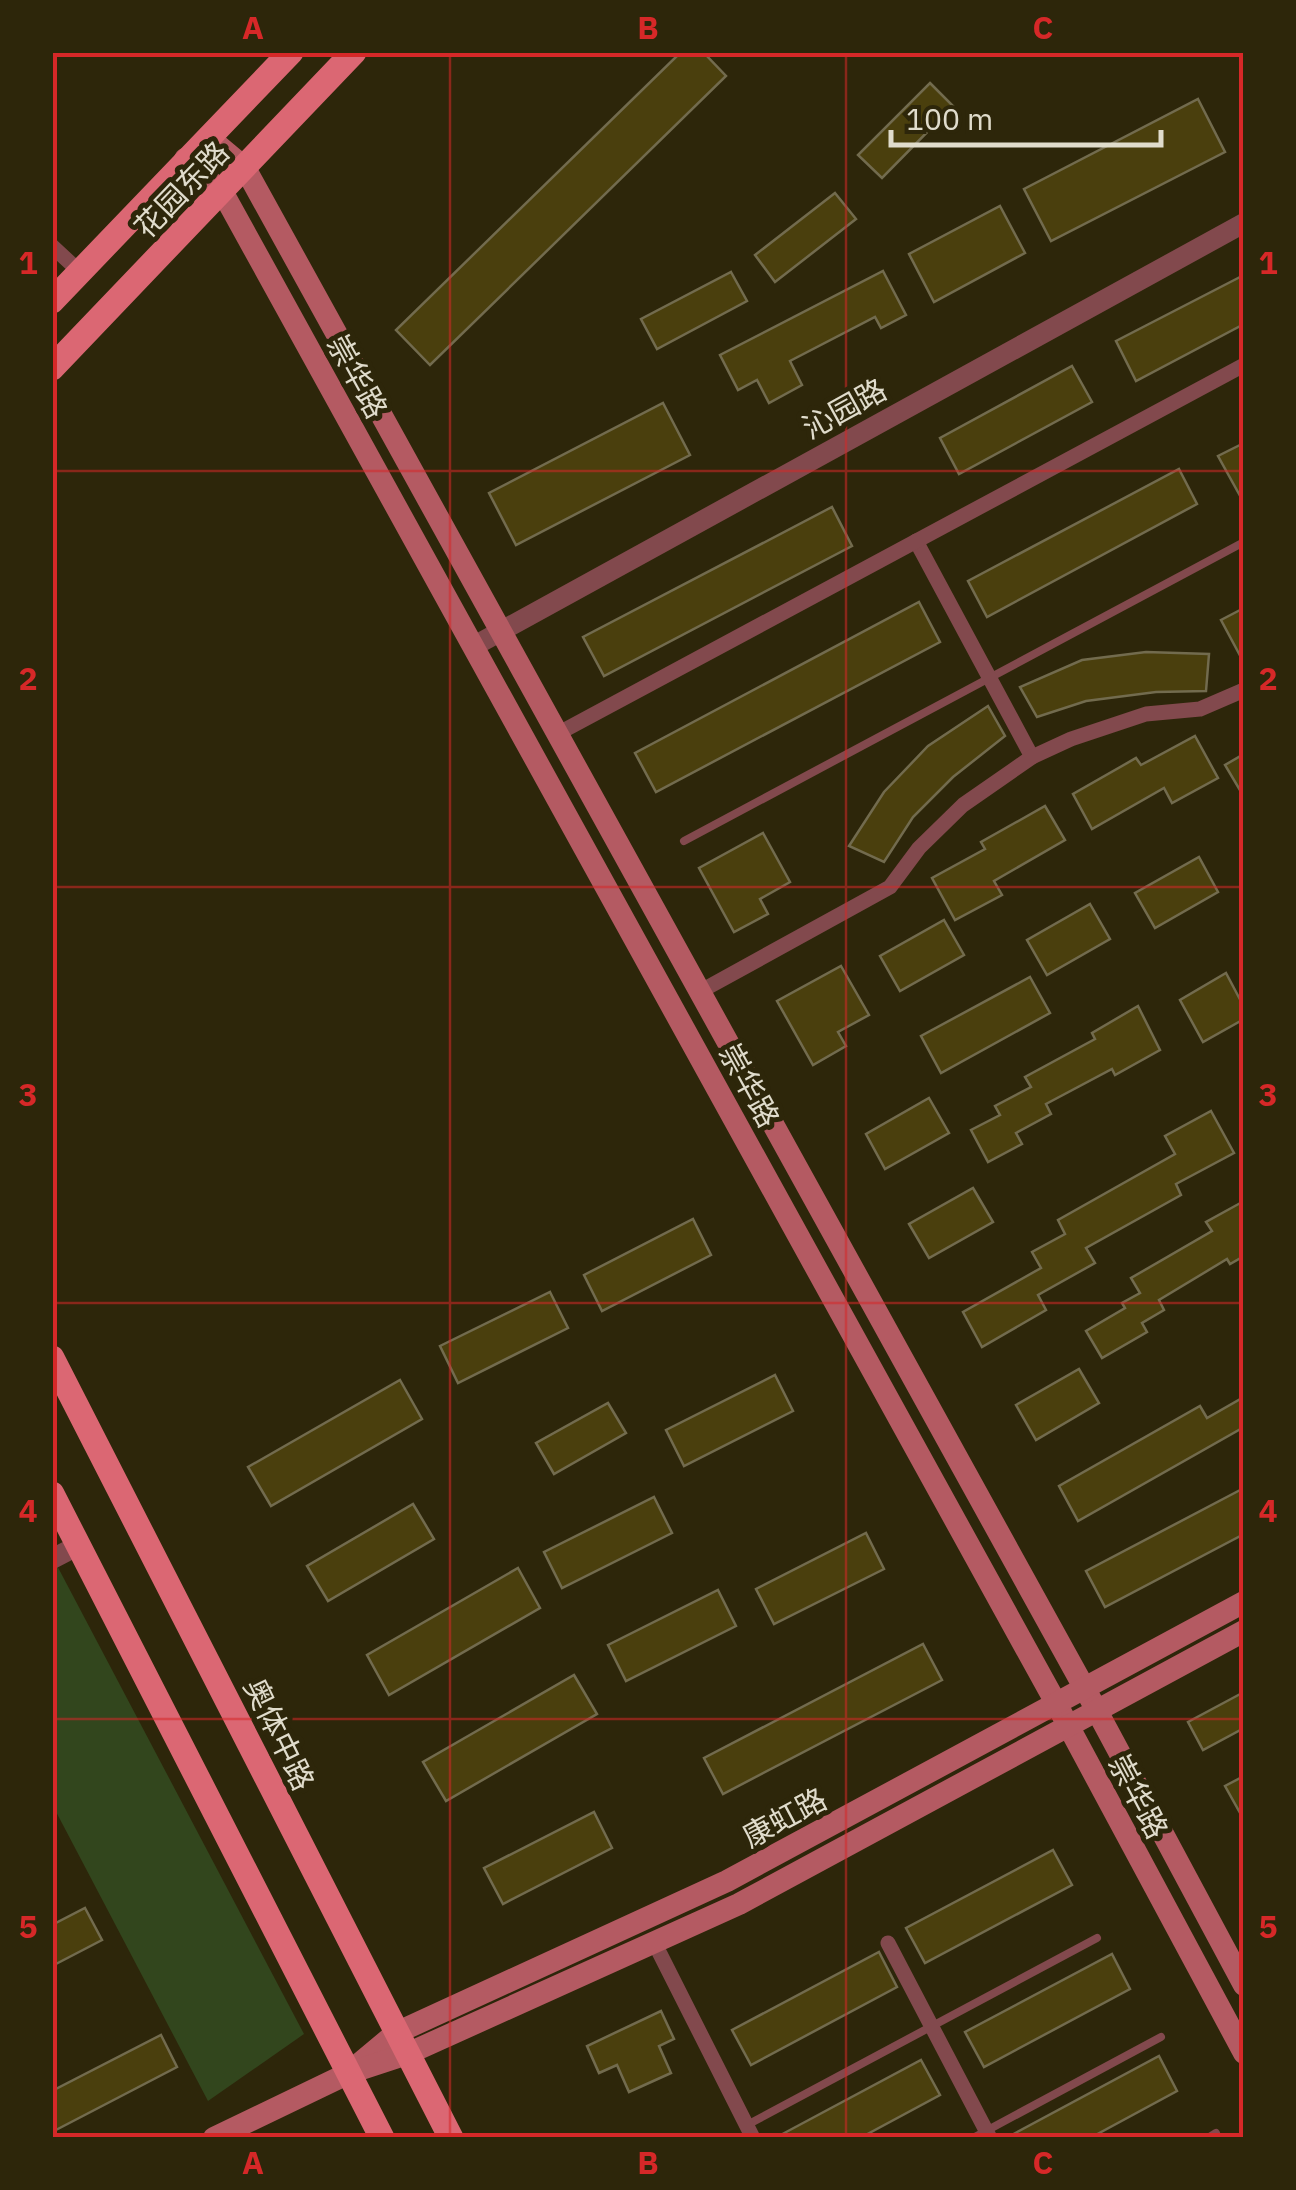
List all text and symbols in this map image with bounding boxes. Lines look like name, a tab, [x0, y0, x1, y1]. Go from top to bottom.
text: A	[242, 6, 264, 48]
text: B	[637, 6, 659, 48]
text: C	[1033, 6, 1053, 48]
scale bar	[891, 85, 1161, 147]
text: 100 m	[906, 99, 993, 138]
street label: 花园东路	[125, 132, 237, 246]
text: 1	[18, 241, 38, 283]
text: 1	[1258, 241, 1278, 283]
street label: 崇华路	[319, 327, 397, 425]
street label: 沁园路	[795, 369, 893, 447]
text: 2	[18, 657, 38, 699]
text: 2	[1258, 657, 1278, 699]
street label: 崇华路	[711, 1036, 789, 1134]
text: 3	[18, 1073, 38, 1115]
text: 3	[1258, 1073, 1278, 1115]
text: 4	[18, 1489, 38, 1531]
text: 4	[1258, 1489, 1278, 1531]
street label: 奥体中路	[236, 1672, 324, 1796]
street label: 崇华路	[1101, 1747, 1177, 1845]
street label: 康虹路	[735, 1779, 833, 1855]
text: 5	[18, 1905, 38, 1947]
text: 5	[1258, 1905, 1278, 1947]
text: A	[242, 2141, 264, 2183]
text: B	[637, 2141, 659, 2183]
text: C	[1033, 2141, 1053, 2183]

